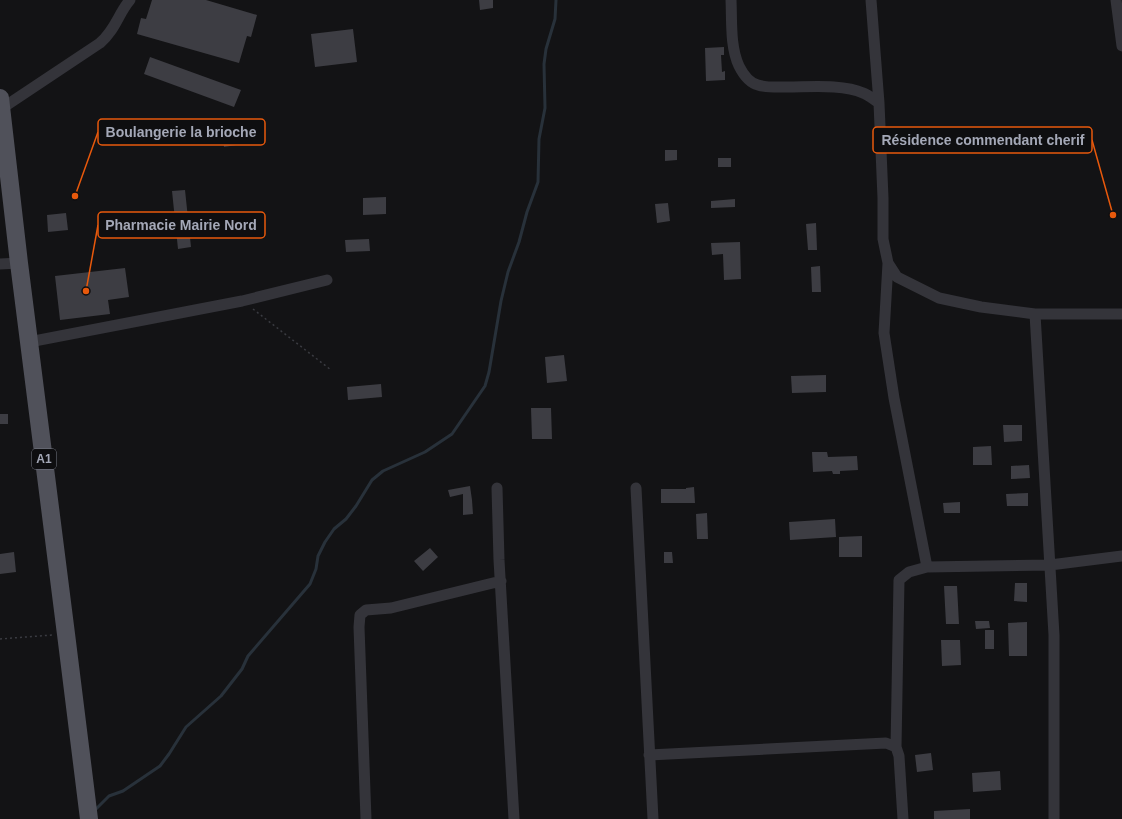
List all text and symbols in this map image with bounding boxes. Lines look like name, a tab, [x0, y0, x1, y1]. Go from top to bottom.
callout: Boulangerie la brioche	[98, 119, 265, 145]
text: Boulangerie la brioche	[106, 124, 257, 140]
callout: Résidence commendant cherif	[873, 127, 1092, 153]
text: Résidence commendant cherif	[881, 132, 1085, 148]
callout: Pharmacie Mairie Nord	[98, 212, 265, 238]
text: Pharmacie Mairie Nord	[105, 217, 257, 233]
road number: A1	[32, 449, 56, 469]

